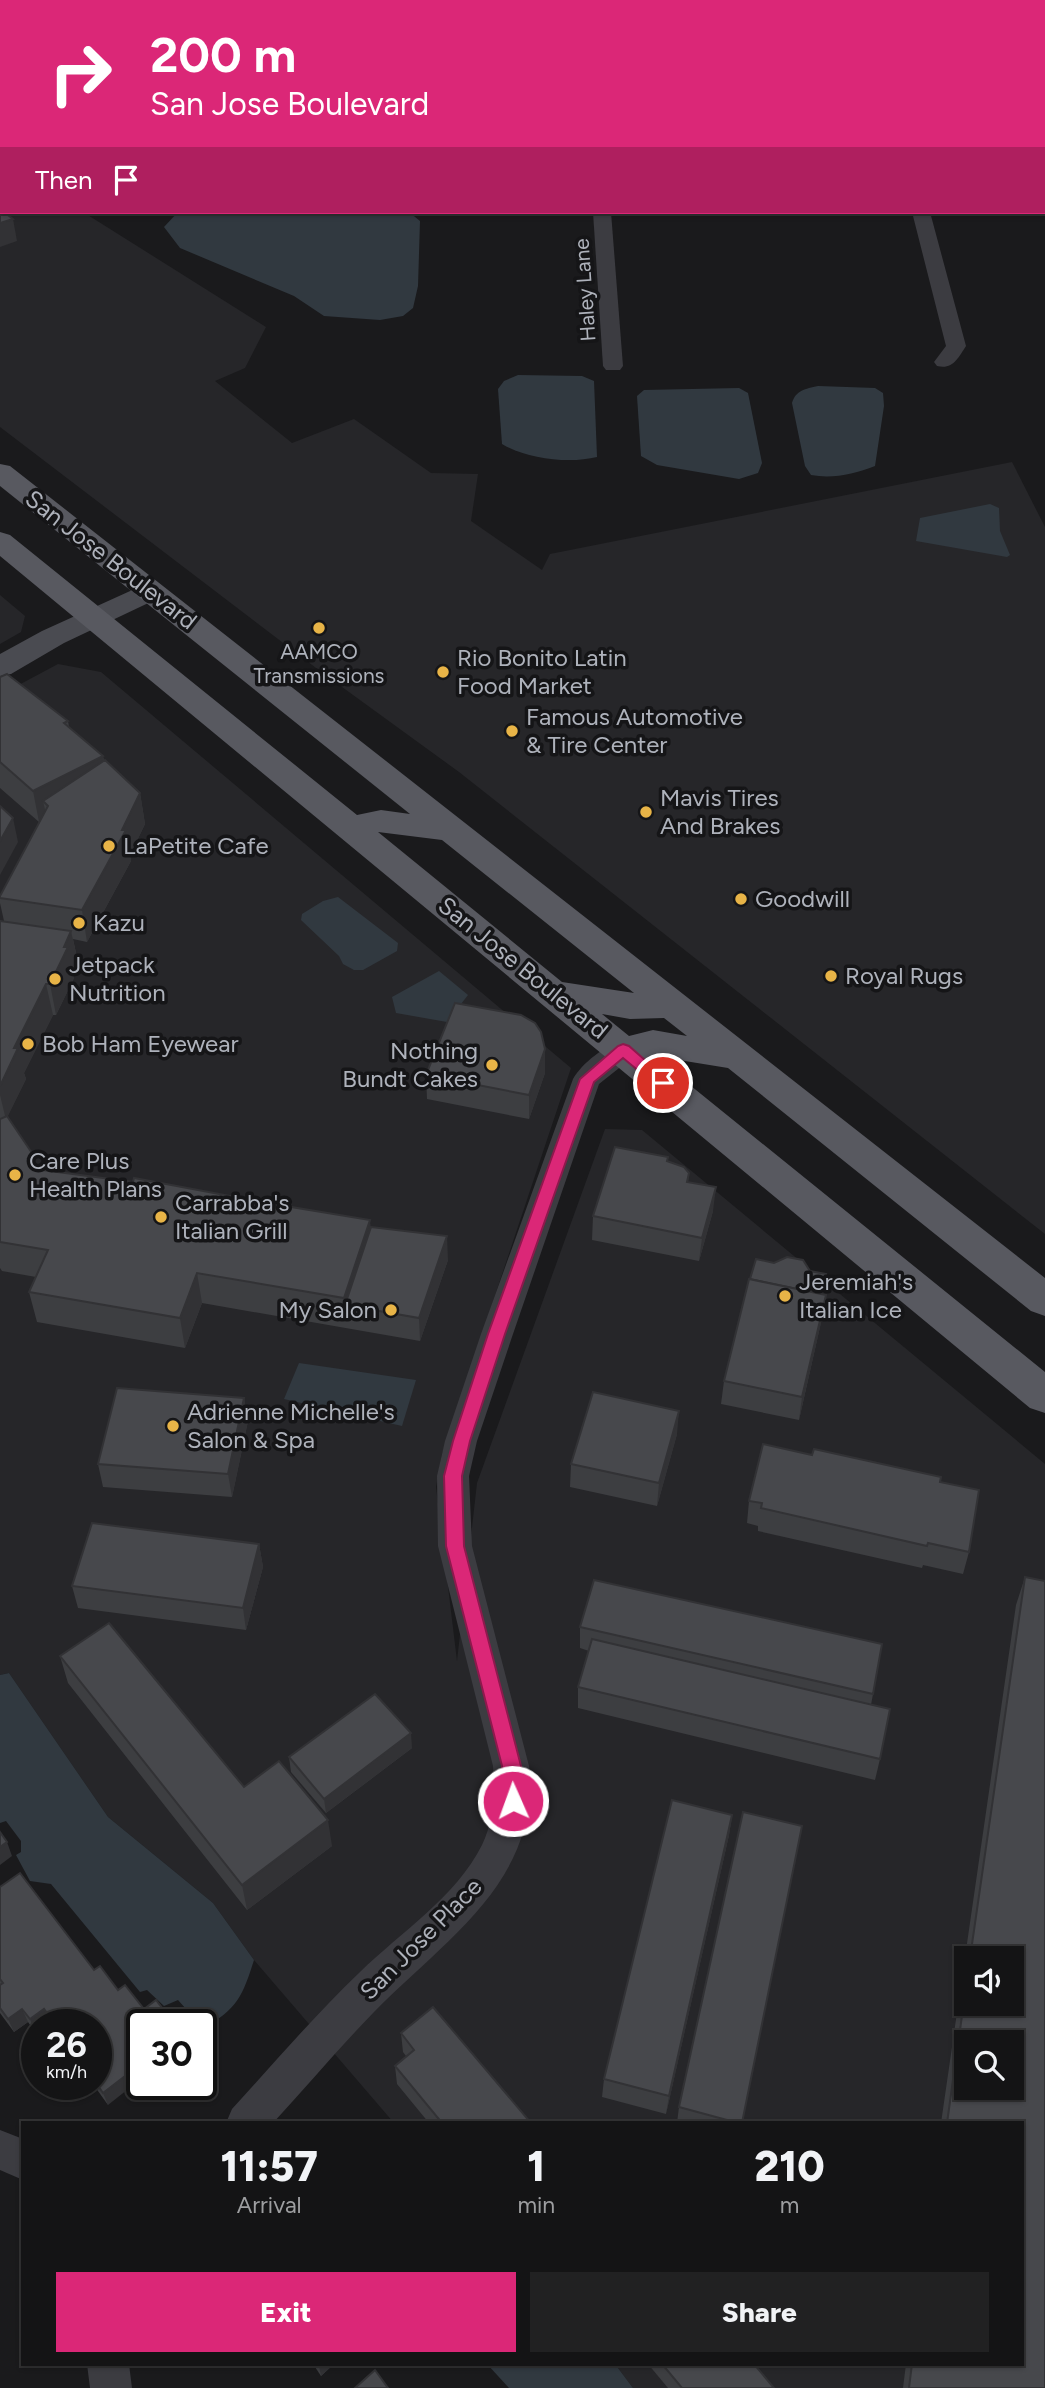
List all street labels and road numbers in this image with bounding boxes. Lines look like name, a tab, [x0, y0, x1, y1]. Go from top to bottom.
street label: Haley Lane	[568, 238, 601, 342]
street label: San Jose Boulevard	[20, 484, 203, 636]
street label: San Jose Boulevard	[433, 890, 614, 1045]
street label: San Jose Place	[354, 1872, 488, 2006]

